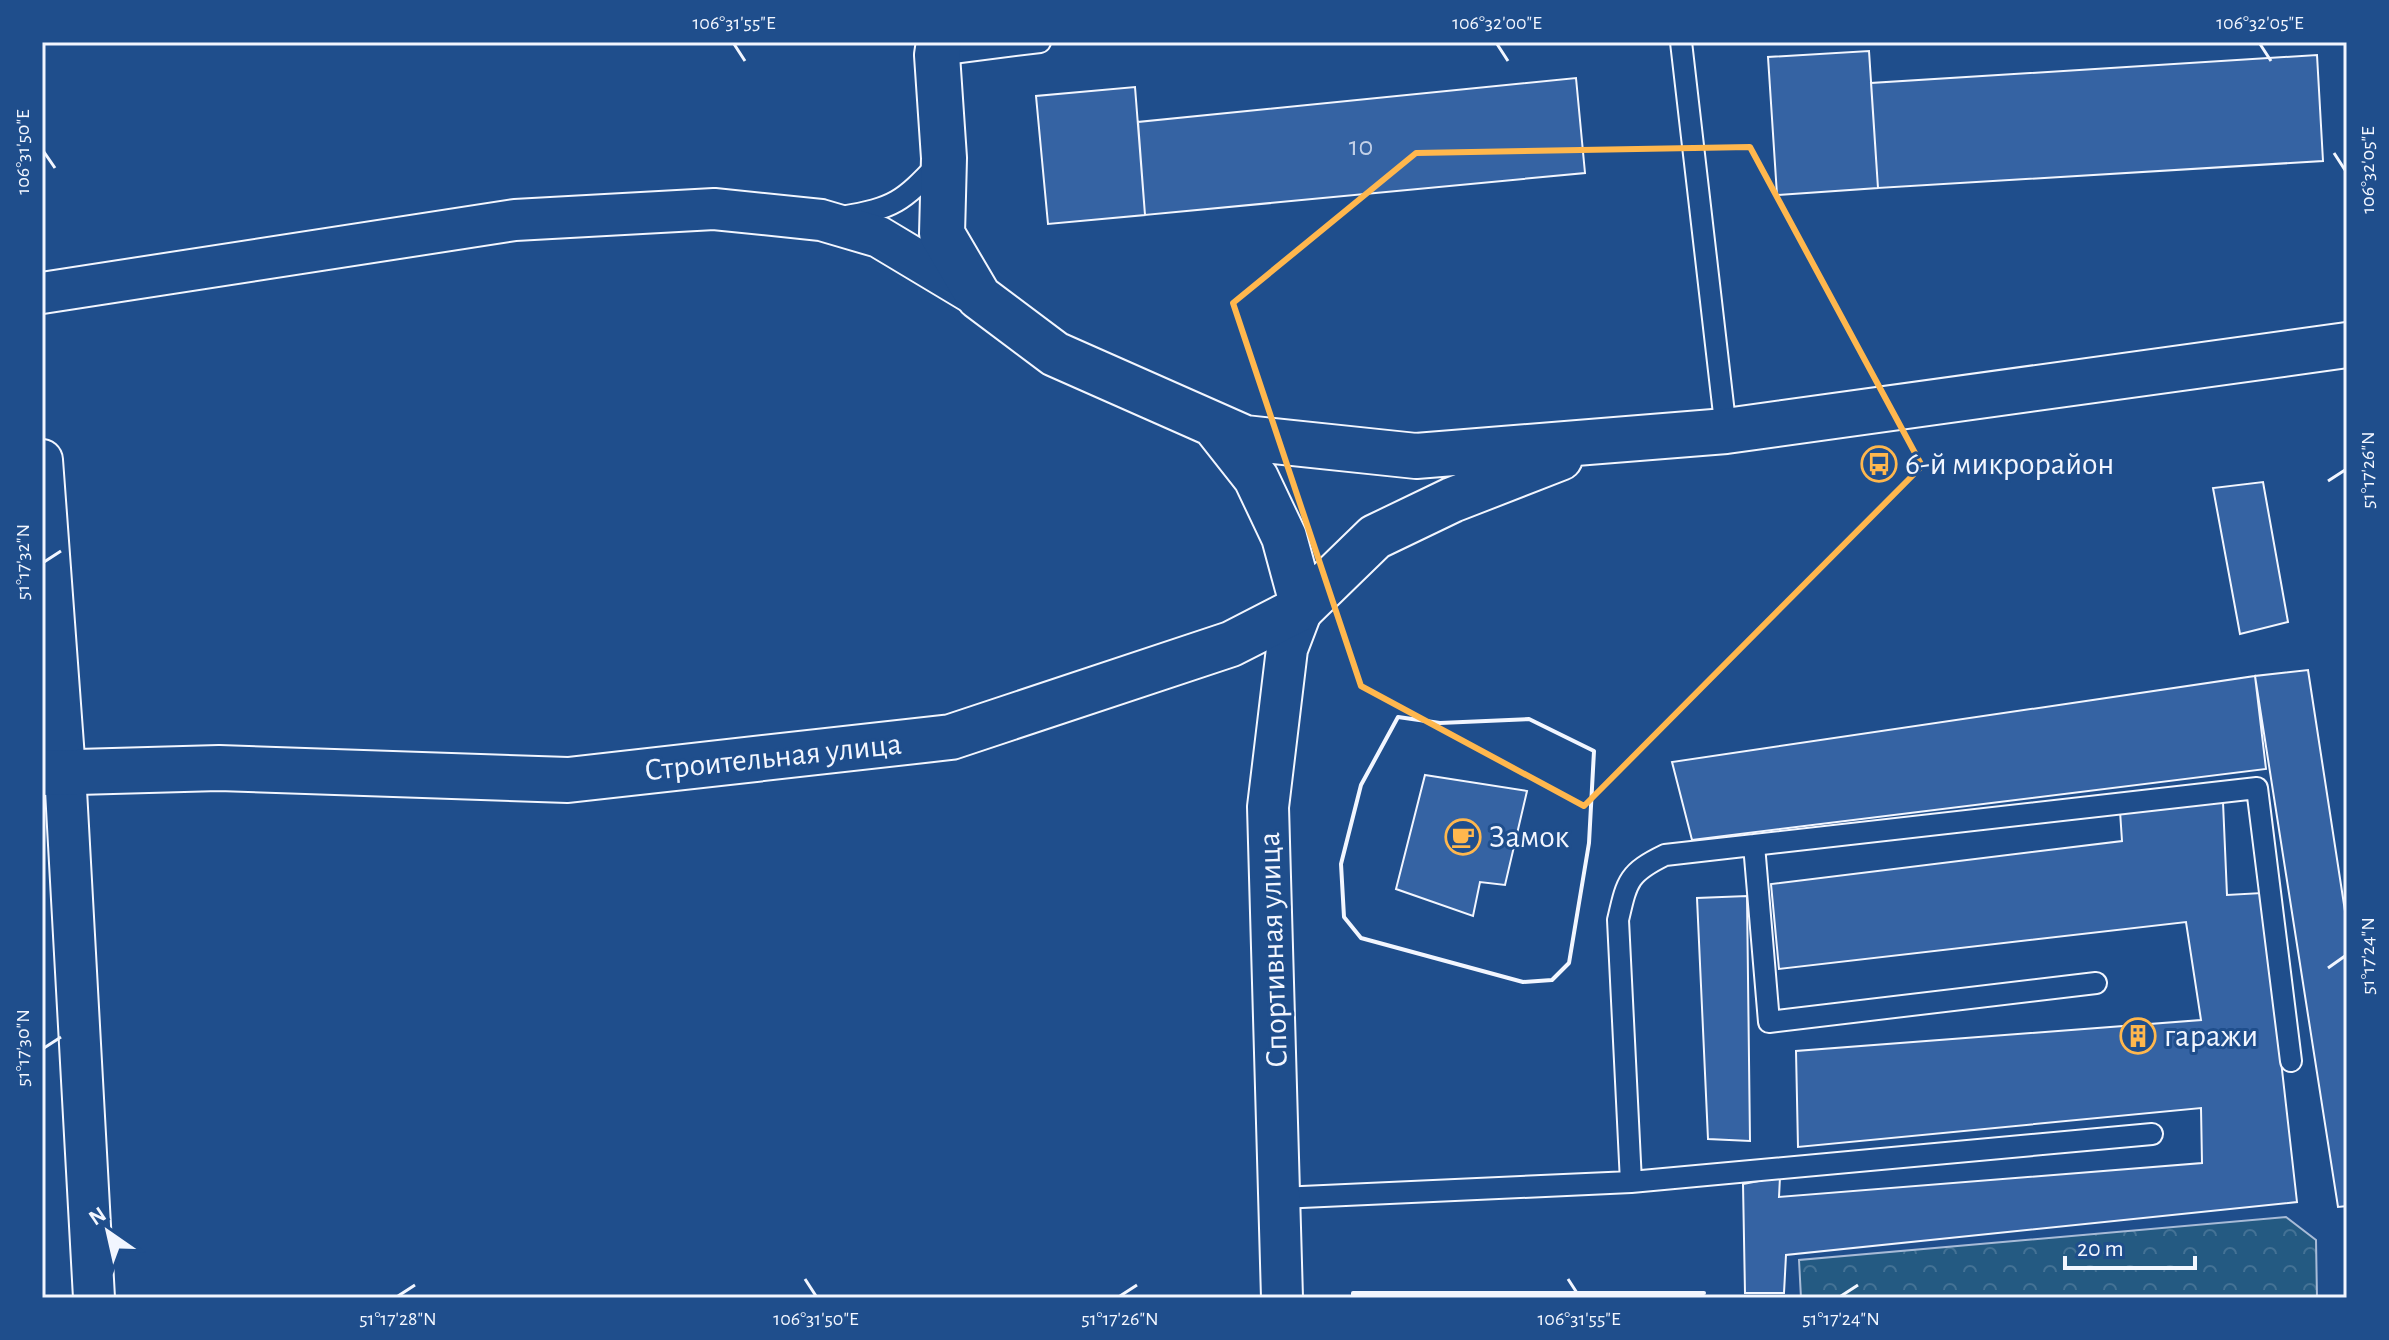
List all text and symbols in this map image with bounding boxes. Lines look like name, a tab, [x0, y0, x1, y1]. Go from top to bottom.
text: 106°31'55"E	[692, 13, 776, 33]
text: 106°32'00"E	[1452, 13, 1542, 33]
text: 106°32'05"E	[2216, 13, 2304, 33]
text: 106°31'50"E	[13, 109, 33, 195]
text: 106°32'05"E	[2358, 126, 2378, 214]
house number: 10	[1349, 133, 1373, 161]
text: 51°17'26"N	[2358, 431, 2378, 509]
bus stop icon: 6-й микрорайон	[1860, 445, 1898, 483]
place label: 6-й микрорайон	[1905, 448, 2114, 480]
text: 51°17'32"N	[13, 524, 33, 600]
street label: Строительная улица	[643, 728, 903, 786]
cafe icon: Замок	[1444, 818, 1482, 856]
place label: Замок	[1489, 821, 1570, 853]
street label: Спортивная улица	[1253, 832, 1293, 1068]
text: 51°17'24"N	[2358, 917, 2378, 995]
text: 51°17'30"N	[13, 1009, 33, 1087]
building icon: гаражи	[2119, 1017, 2157, 1055]
place label: гаражи	[2164, 1020, 2258, 1052]
north arrow	[68, 1192, 148, 1272]
text: N	[85, 1203, 110, 1230]
scale bar	[2065, 1220, 2195, 1270]
text: 20 m	[2077, 1237, 2124, 1261]
text: 51°17'28"N	[359, 1309, 437, 1329]
text: 106°31'50"E	[773, 1309, 859, 1329]
text: 51°17'26"N	[1081, 1309, 1159, 1329]
text: 106°31'55"E	[1537, 1309, 1621, 1329]
text: 51°17'24"N	[1802, 1309, 1880, 1329]

